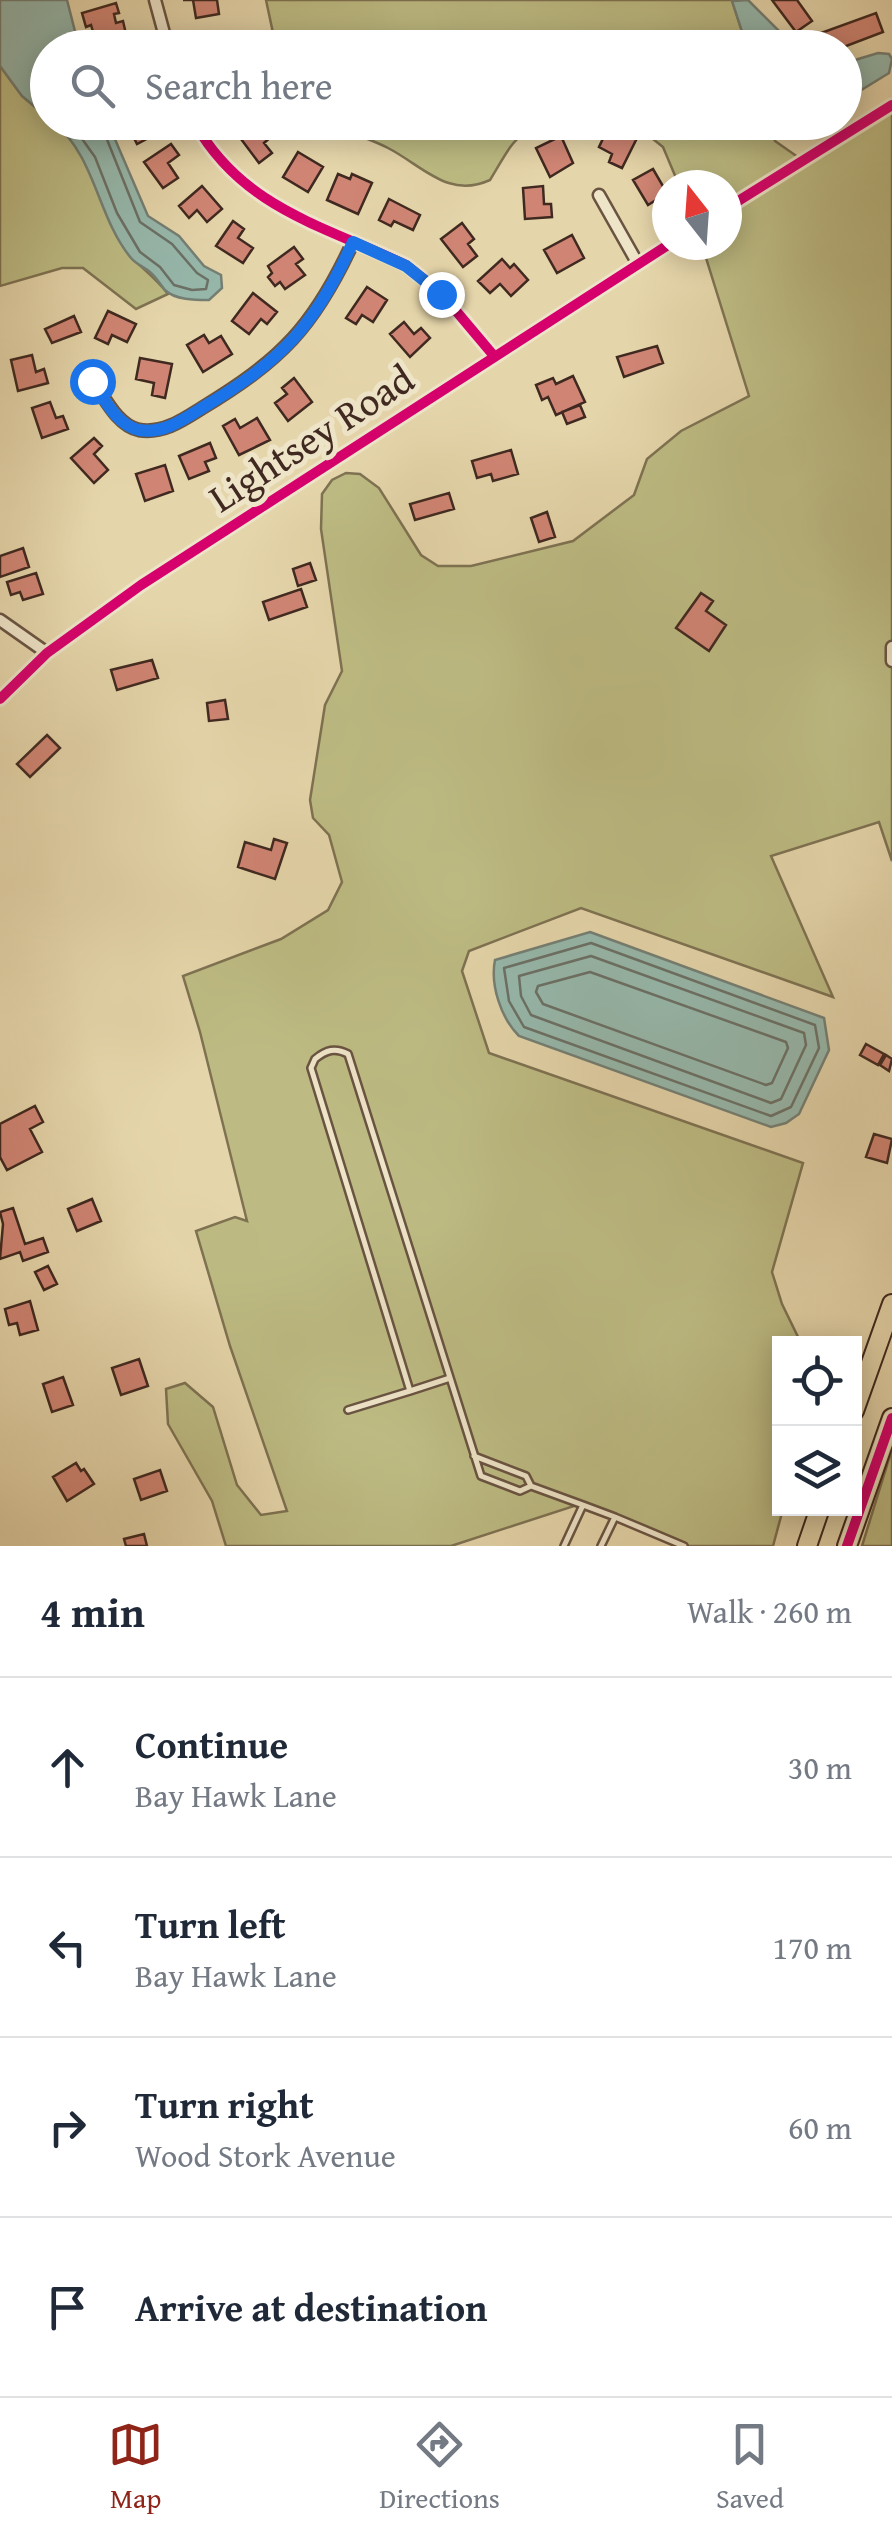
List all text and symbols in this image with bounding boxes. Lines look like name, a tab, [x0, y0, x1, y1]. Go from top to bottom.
search box	[30, 30, 862, 140]
text: Search here	[145, 57, 333, 113]
icon: search	[65, 58, 120, 113]
north arrow	[652, 170, 742, 260]
route end	[419, 272, 465, 318]
street label: Lightsey Road	[196, 349, 426, 526]
route start	[70, 359, 116, 405]
map controls	[772, 1336, 862, 1516]
button: locate	[772, 1336, 862, 1426]
button: layers	[772, 1426, 862, 1516]
text: 4 min	[40, 1581, 145, 1642]
text: Walk · 260 m	[687, 1588, 852, 1635]
text: Continue	[135, 1716, 288, 1772]
icon: ahead	[40, 1740, 95, 1795]
text: 30 m	[788, 1744, 852, 1791]
text: Bay Hawk Lane	[135, 1772, 337, 1819]
text: Turn left	[135, 1896, 286, 1952]
icon: left	[40, 1920, 95, 1975]
text: 170 m	[773, 1924, 852, 1971]
text: Bay Hawk Lane	[135, 1952, 337, 1999]
text: Turn right	[135, 2076, 314, 2132]
icon: right	[40, 2100, 95, 2155]
text: 60 m	[788, 2104, 852, 2151]
text: Wood Stork Avenue	[135, 2132, 396, 2179]
text: Arrive at destination	[135, 2279, 488, 2335]
icon: arrive	[40, 2280, 95, 2335]
tab: Map	[108, 2417, 163, 2518]
tab: Directions	[379, 2417, 500, 2518]
tab: Saved	[716, 2417, 784, 2518]

